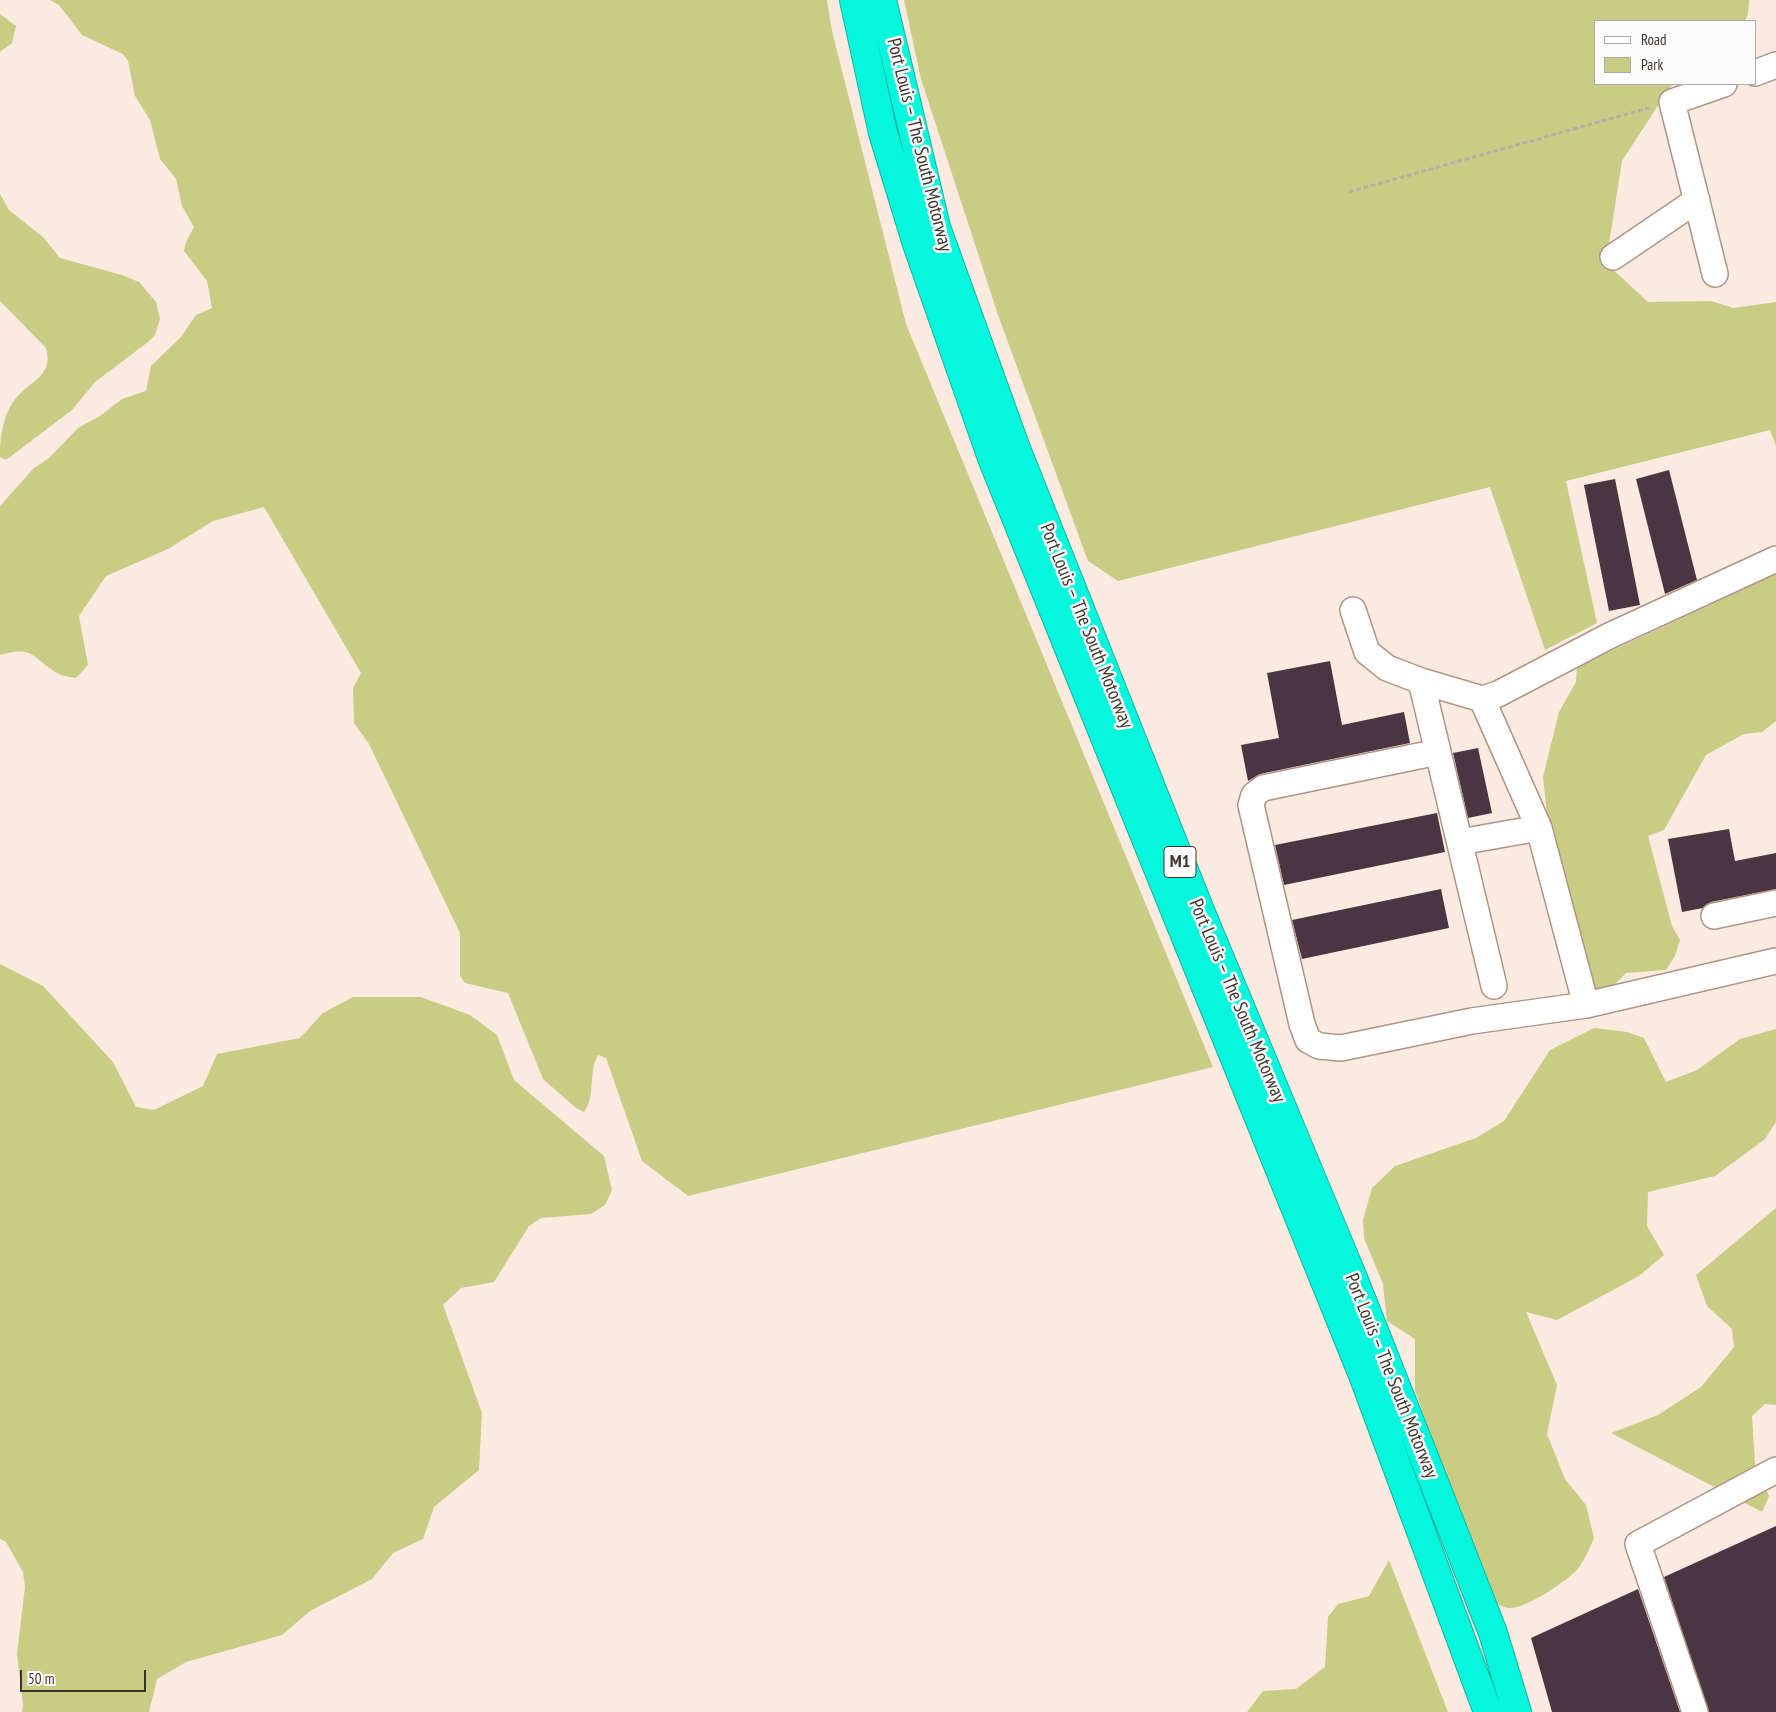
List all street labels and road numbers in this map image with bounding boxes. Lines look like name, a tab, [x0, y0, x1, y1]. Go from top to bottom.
street label: Port Louis – The South Motorway	[881, 36, 957, 254]
street label: Port Louis – The South Motorway	[1034, 520, 1138, 732]
road number: M1	[1164, 846, 1196, 878]
street label: Port Louis – The South Motorway	[1184, 896, 1290, 1106]
street label: Port Louis – The South Motorway	[1339, 1270, 1443, 1482]

